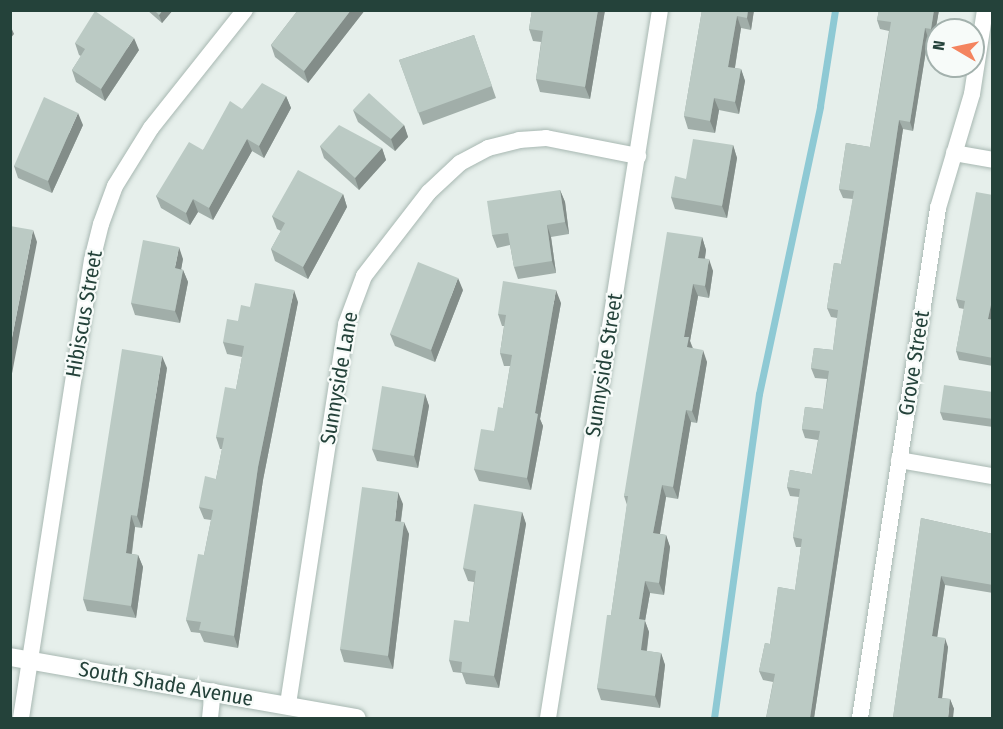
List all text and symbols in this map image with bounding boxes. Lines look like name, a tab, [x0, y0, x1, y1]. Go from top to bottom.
north arrow	[925, 18, 985, 78]
text: N	[929, 39, 949, 52]
street label: Hibiscus Street	[60, 248, 108, 380]
street label: Sunnyside Street	[580, 291, 628, 439]
street label: Grove Street	[893, 309, 935, 417]
street label: Sunnyside Lane	[315, 310, 363, 446]
street label: South Shade Avenue	[77, 656, 255, 712]

